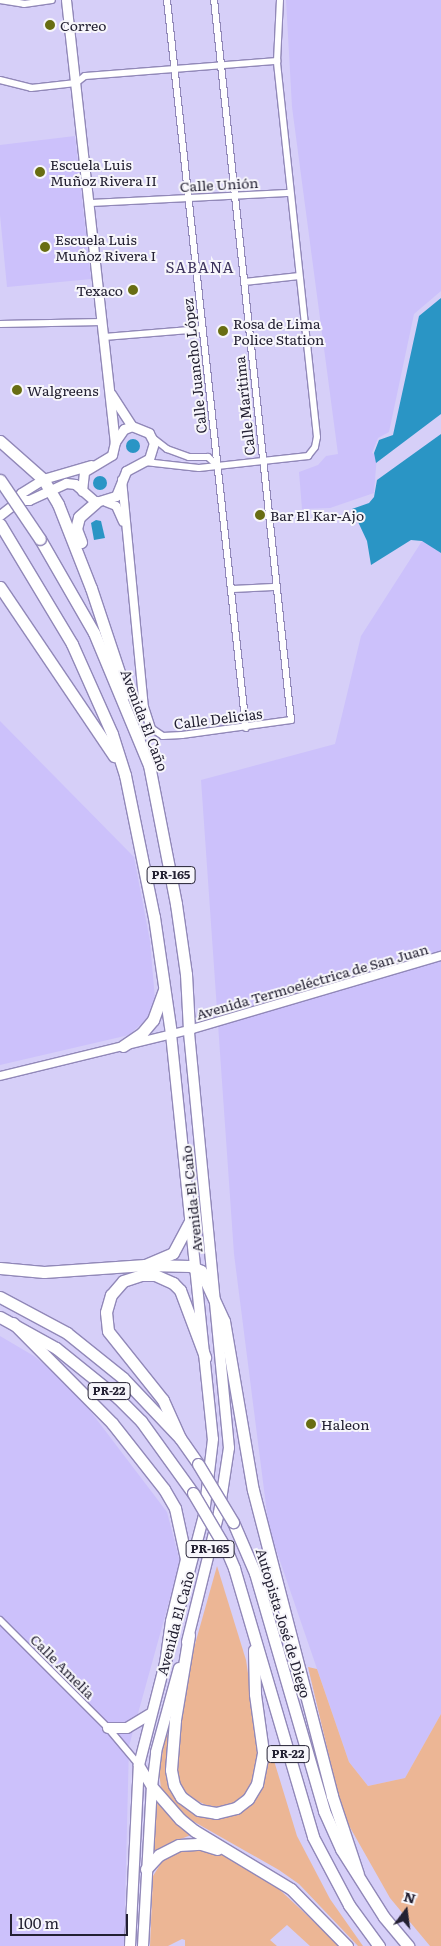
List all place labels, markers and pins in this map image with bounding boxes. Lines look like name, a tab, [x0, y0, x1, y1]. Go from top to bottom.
place label: Correo	[60, 17, 106, 33]
marker: Correo	[44, 19, 56, 31]
place label: Escuela Luis Muñoz Rivera II	[50, 156, 157, 188]
marker: Escuela Luis Muñoz Rivera II	[34, 166, 46, 178]
place label: Escuela Luis Muñoz Rivera I	[55, 231, 156, 264]
marker: Escuela Luis Muñoz Rivera I	[39, 241, 51, 253]
place label: Texaco	[76, 282, 123, 298]
marker: Texaco	[127, 284, 139, 296]
place label: Rosa de Lima Police Station	[233, 315, 324, 348]
marker: Rosa de Lima Police Station	[217, 325, 229, 337]
place label: Walgreens	[27, 382, 98, 398]
marker: Walgreens	[11, 384, 23, 396]
place label: Bar El Kar-Ajo	[270, 507, 364, 523]
marker: Bar El Kar-Ajo	[254, 509, 266, 521]
place label: Haleon	[321, 1416, 369, 1432]
marker: Haleon	[305, 1418, 317, 1430]

